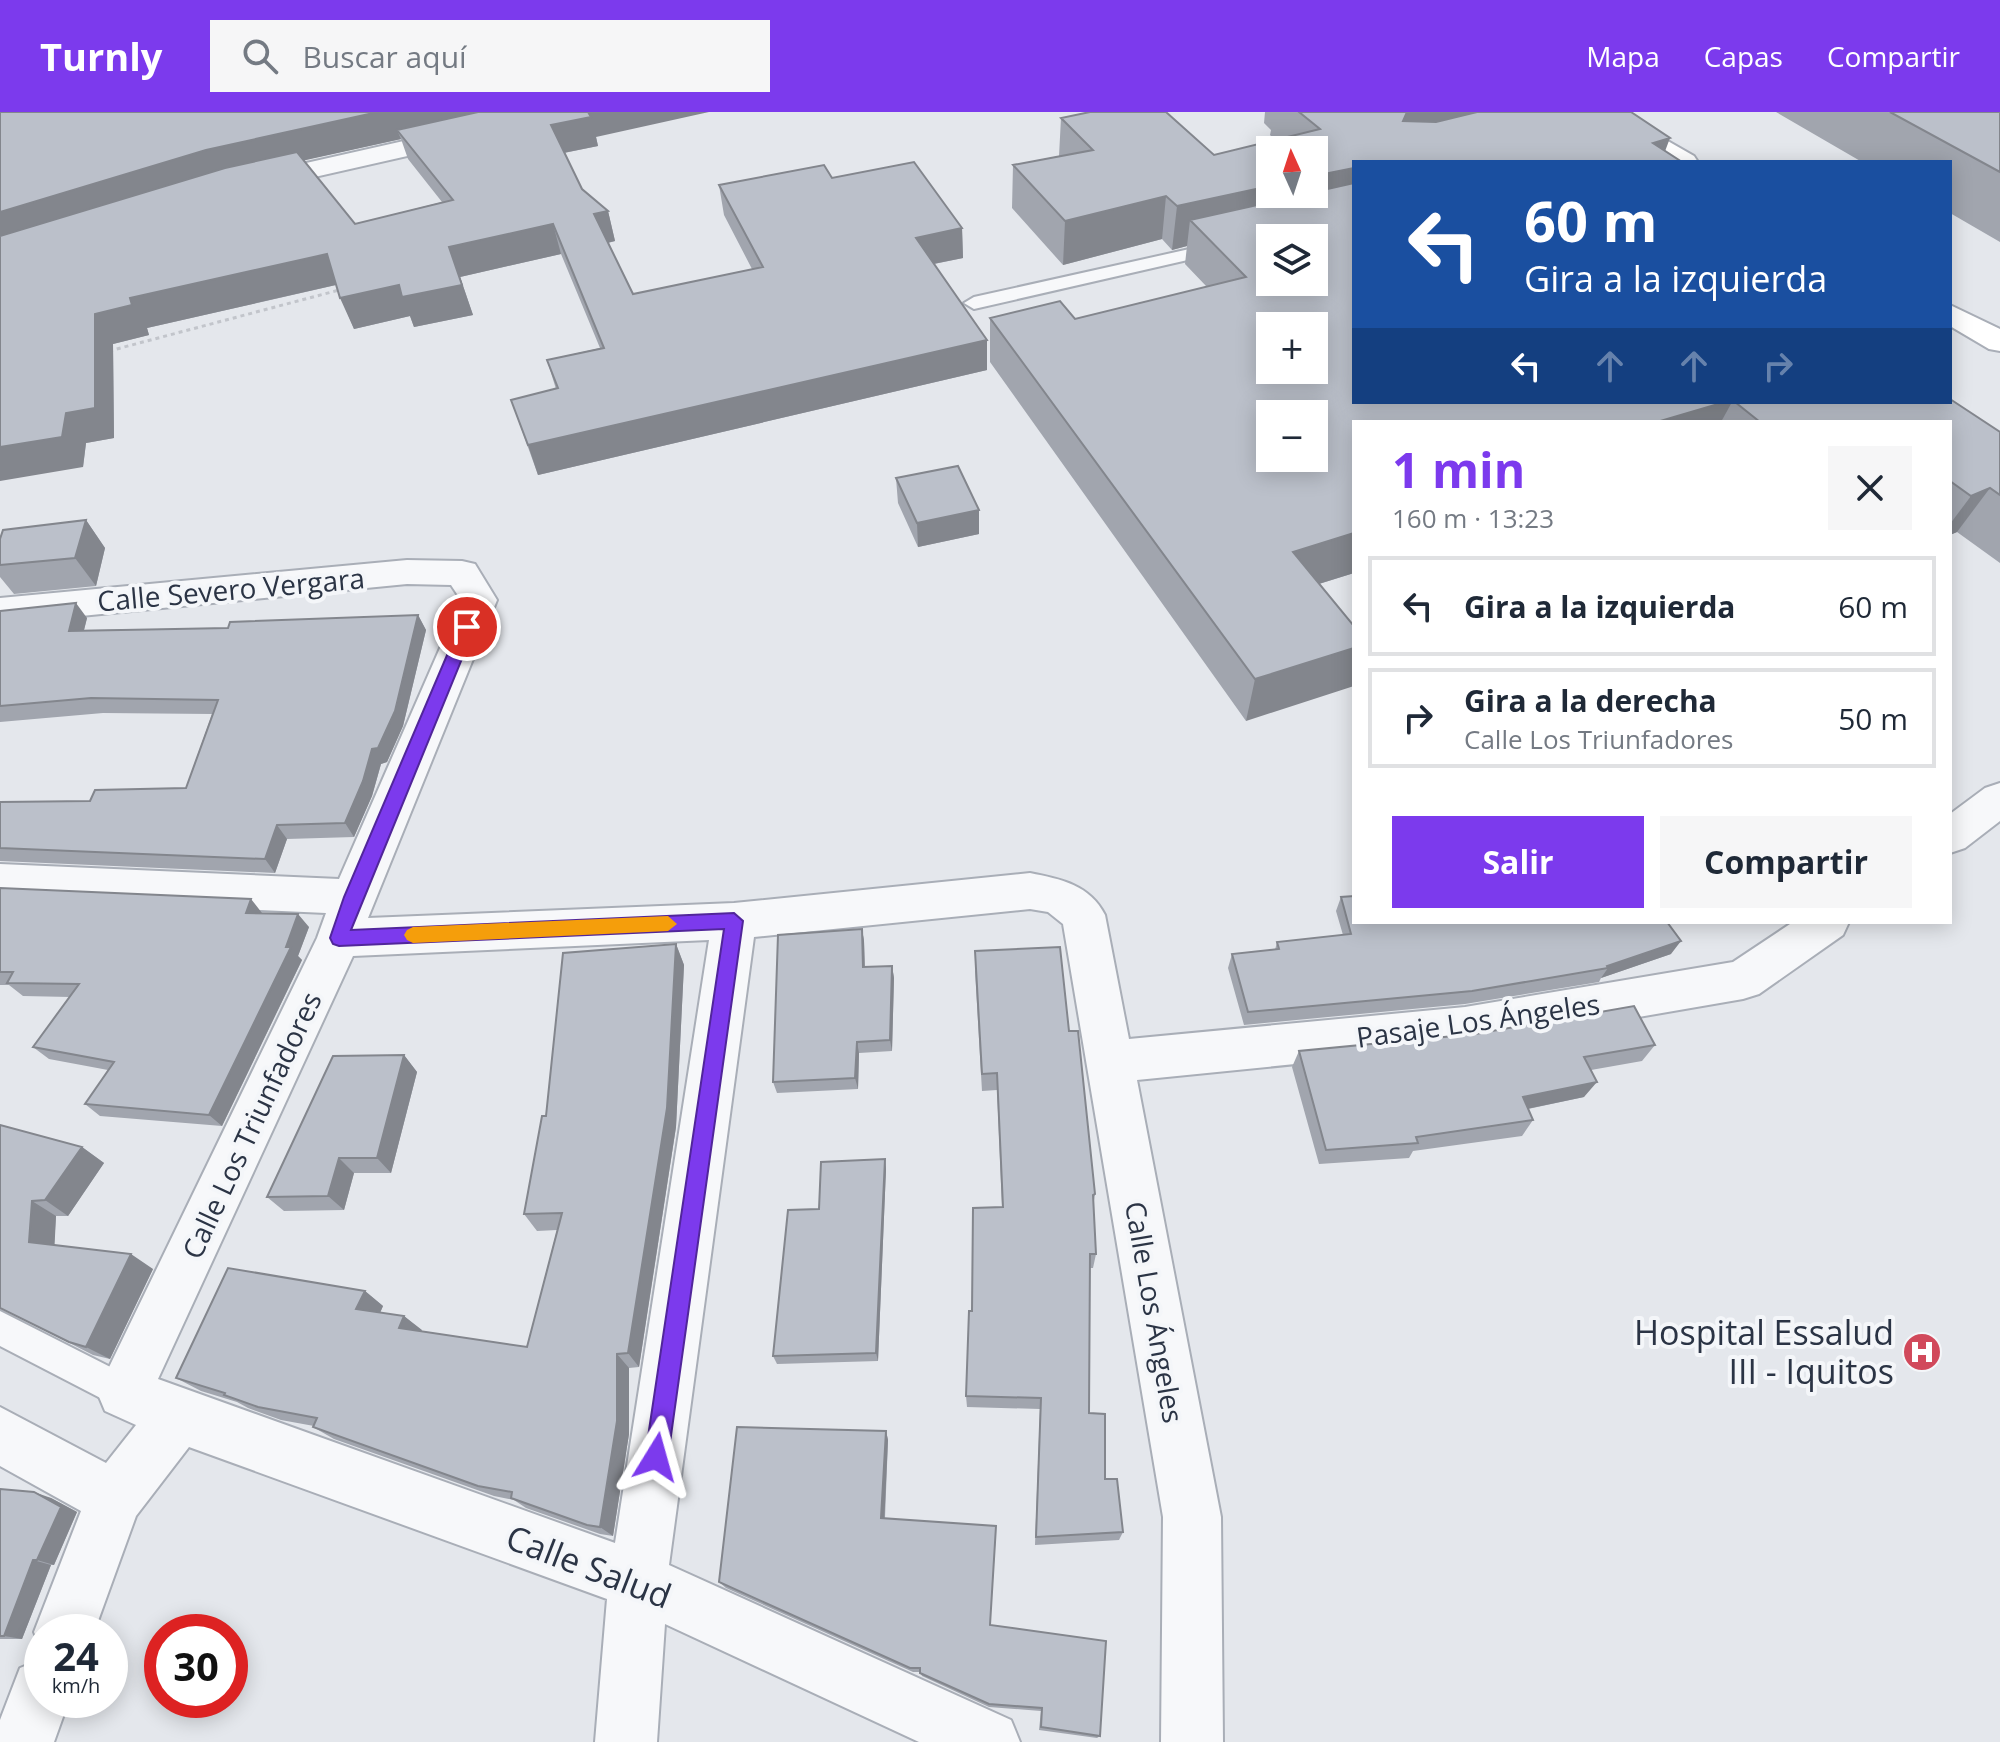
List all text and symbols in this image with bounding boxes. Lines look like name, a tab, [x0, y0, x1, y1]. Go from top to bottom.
search box	[210, 20, 770, 92]
text: Turnly	[40, 30, 162, 82]
icon: search	[238, 34, 282, 78]
text: Buscar aquí	[302, 36, 467, 77]
text: Mapa	[1586, 37, 1660, 75]
text: Capas	[1704, 37, 1783, 75]
text: Compartir	[1827, 37, 1960, 75]
north arrow	[1256, 136, 1328, 208]
map controls	[1256, 136, 1328, 472]
text: 60 m	[1524, 182, 1658, 258]
icon: left	[1392, 192, 1496, 296]
button: layers	[1256, 224, 1328, 296]
text: Gira a la izquierda	[1524, 254, 1827, 303]
button: +	[1256, 312, 1328, 384]
icon: left	[1504, 344, 1548, 388]
icon: ahead	[1588, 344, 1632, 388]
icon: ahead	[1672, 344, 1716, 388]
icon: right	[1756, 344, 1800, 388]
button: −	[1256, 400, 1328, 472]
text: 1 min	[1392, 437, 1525, 502]
button: close	[1828, 446, 1912, 530]
text: 160 m · 13:23	[1392, 500, 1554, 536]
street label: Calle Severo Vergara	[96, 558, 366, 620]
icon: left	[1396, 584, 1440, 628]
text: Gira a la izquierda	[1464, 586, 1736, 627]
text: 60 m	[1838, 586, 1908, 627]
pin	[433, 593, 501, 661]
icon: arrive	[445, 605, 489, 649]
text: Gira a la derecha	[1464, 680, 1717, 721]
icon: right	[1396, 696, 1440, 740]
text: 50 m	[1838, 698, 1908, 739]
text: Calle Los Triunfadores	[1464, 721, 1733, 757]
button: Salir	[1392, 816, 1644, 908]
button: Compartir	[1660, 816, 1912, 908]
street label: Pasaje Los Ángeles	[1354, 984, 1602, 1056]
street label: Calle Los Triunfadores	[172, 985, 330, 1265]
street label: Calle Los Ángeles	[1117, 1198, 1193, 1426]
place label: Hospital Essalud III - Iquitos	[1634, 1309, 1894, 1394]
hospital icon: Hospital Essalud III - Iquitos	[1901, 1331, 1943, 1373]
position arrow	[614, 1415, 698, 1499]
street label: Calle Salud	[500, 1513, 678, 1619]
speed limit sign: 30	[144, 1614, 248, 1718]
text: 24	[53, 1628, 99, 1683]
text: km/h	[52, 1672, 100, 1699]

